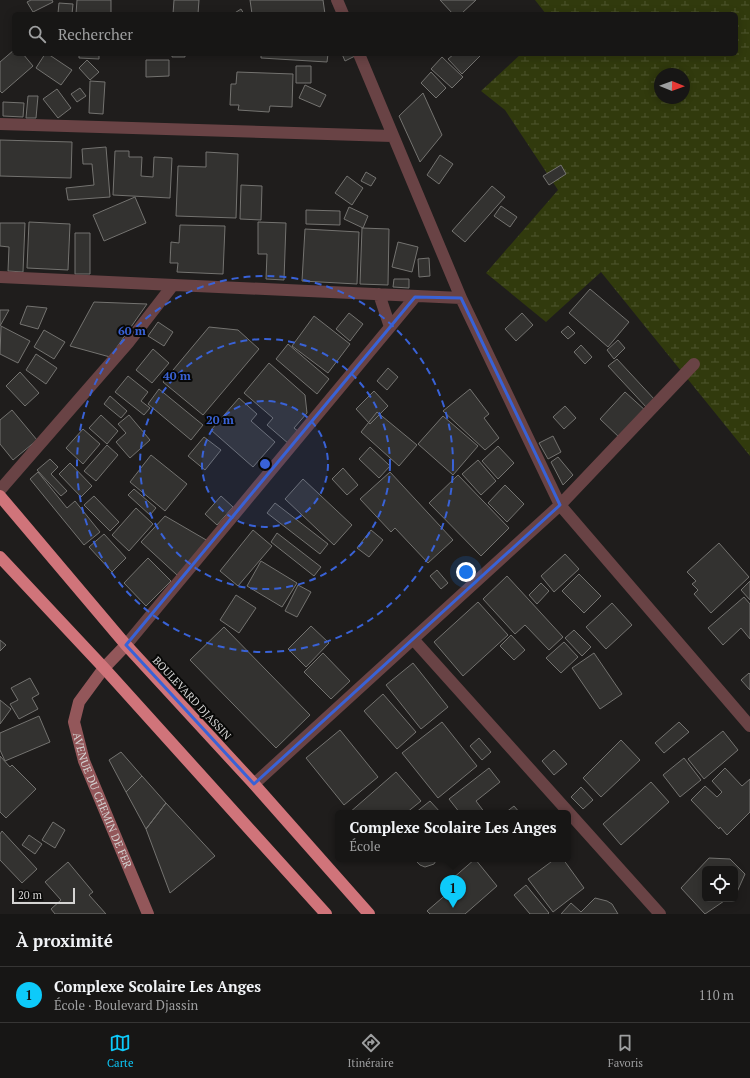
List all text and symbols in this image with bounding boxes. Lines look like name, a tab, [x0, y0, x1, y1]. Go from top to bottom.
search box	[12, 12, 738, 56]
icon: search	[26, 23, 48, 45]
text: Rechercher	[58, 24, 133, 44]
north arrow	[654, 68, 690, 104]
text: 60 m	[118, 323, 146, 338]
text: 40 m	[163, 368, 191, 383]
text: 20 m	[206, 412, 234, 427]
centre of rings	[258, 457, 272, 471]
your location	[456, 562, 476, 582]
street label: BOULEVARD DJASSIN	[150, 653, 234, 743]
street label: AVENUE DU CHEMIN DE FER	[70, 731, 135, 870]
popup	[335, 810, 571, 862]
text: Complexe Scolaire Les Anges	[350, 817, 557, 837]
text: École	[350, 837, 381, 855]
map controls	[702, 866, 738, 902]
button: locate	[702, 866, 738, 902]
pin: 1	[440, 875, 466, 908]
scale bar	[12, 886, 75, 905]
text: 20 m	[18, 888, 42, 902]
text: À proximité	[16, 929, 113, 952]
text: Complexe Scolaire Les Anges	[54, 976, 261, 996]
text: 1	[25, 986, 33, 1004]
text: 110 m	[699, 986, 734, 1004]
text: École · Boulevard Djassin	[54, 996, 198, 1014]
tab: Carte	[107, 1032, 133, 1070]
tab: Itinéraire	[347, 1032, 394, 1070]
tab: Favoris	[608, 1032, 643, 1070]

